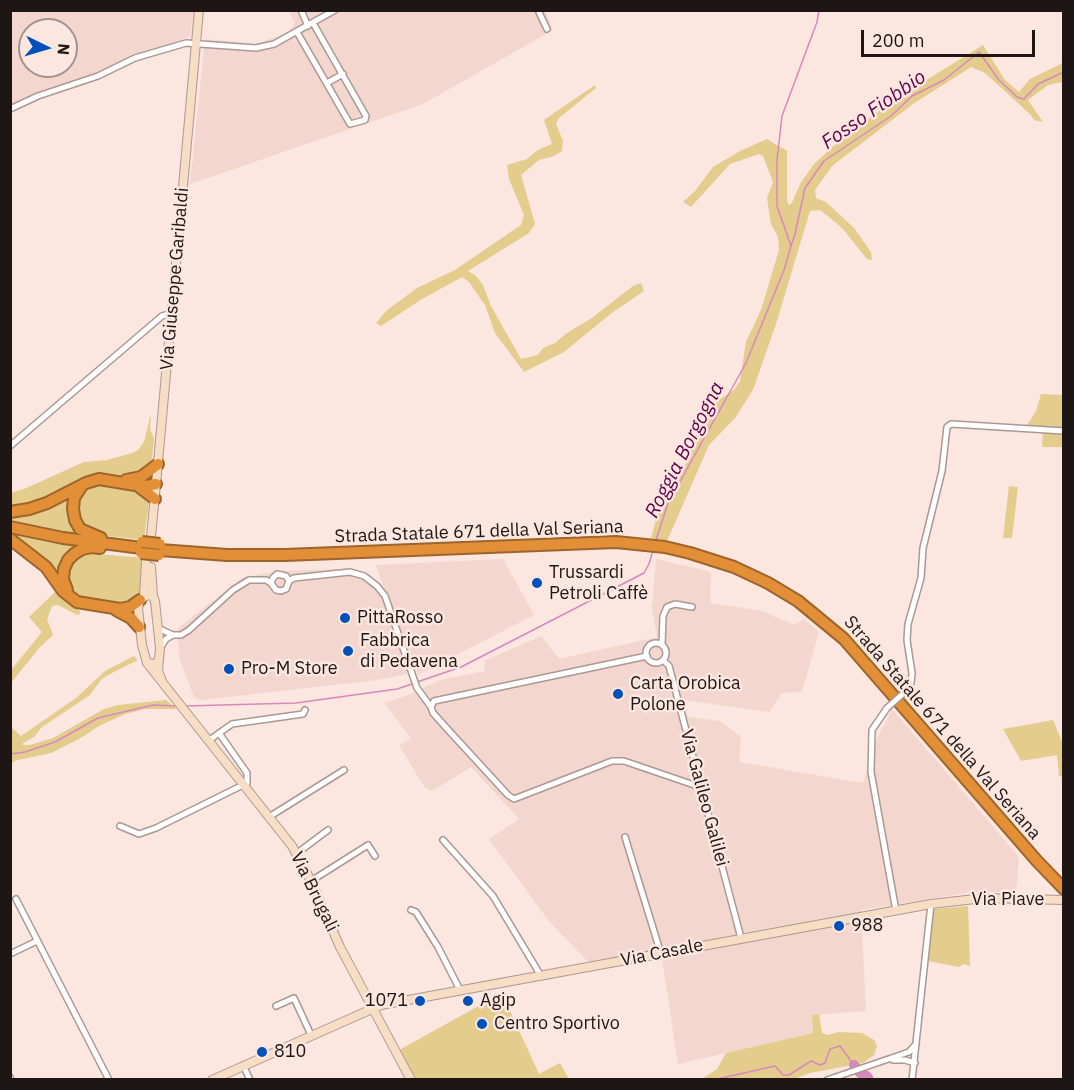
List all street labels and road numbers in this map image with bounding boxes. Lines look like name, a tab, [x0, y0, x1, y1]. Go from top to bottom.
street label: Via Giuseppe Garibaldi	[156, 187, 194, 371]
street label: Strada Statale 671 della Val Seriana	[334, 516, 624, 548]
street label: Strada Statale 671 della Val Seriana	[839, 612, 1045, 844]
street label: Via Galileo Galilei	[675, 727, 733, 869]
street label: Via Brugali	[285, 848, 343, 936]
street label: Via Piave	[972, 889, 1044, 911]
street label: Via Casale	[619, 934, 705, 972]

